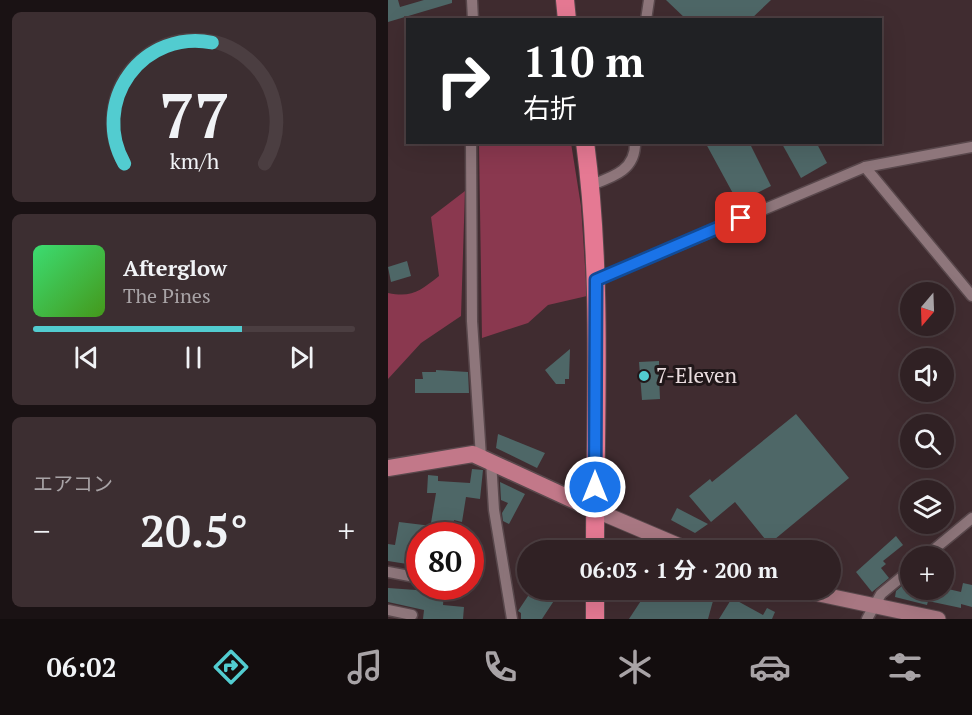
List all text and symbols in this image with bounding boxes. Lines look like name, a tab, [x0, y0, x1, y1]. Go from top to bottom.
text: 110 m	[523, 33, 644, 89]
icon: right	[424, 42, 502, 120]
text: 77	[159, 73, 229, 156]
text: 右折	[523, 90, 577, 126]
text: km/h	[169, 148, 219, 176]
pin	[715, 192, 766, 243]
icon: arrive	[724, 201, 757, 234]
text: Afterglow	[123, 253, 227, 282]
text: The Pines	[123, 282, 211, 309]
north arrow	[900, 282, 954, 336]
map controls	[900, 282, 954, 600]
icon: previous	[70, 341, 103, 374]
icon: pause	[177, 341, 210, 374]
icon: next	[285, 341, 318, 374]
button: sound	[900, 348, 954, 402]
place label: 7-Eleven	[656, 361, 738, 389]
marker: 7-Eleven	[637, 369, 651, 383]
button: search	[900, 414, 954, 468]
position arrow	[563, 455, 627, 519]
text: エアコン	[33, 470, 113, 497]
button: layers	[900, 480, 954, 534]
text: 20.5°	[140, 500, 248, 560]
text: −	[33, 509, 51, 552]
text: +	[337, 509, 355, 552]
speed limit sign: 80	[406, 522, 484, 600]
button: +	[900, 546, 954, 600]
text: 06:03 · 1 分 · 200 m	[580, 555, 778, 584]
icon: directions	[210, 646, 252, 688]
icon: music	[344, 646, 386, 688]
icon: phone	[479, 646, 521, 688]
icon: climate	[614, 646, 656, 688]
icon: car	[749, 646, 791, 688]
icon: filters	[884, 646, 926, 688]
text: 06:02	[46, 649, 117, 685]

